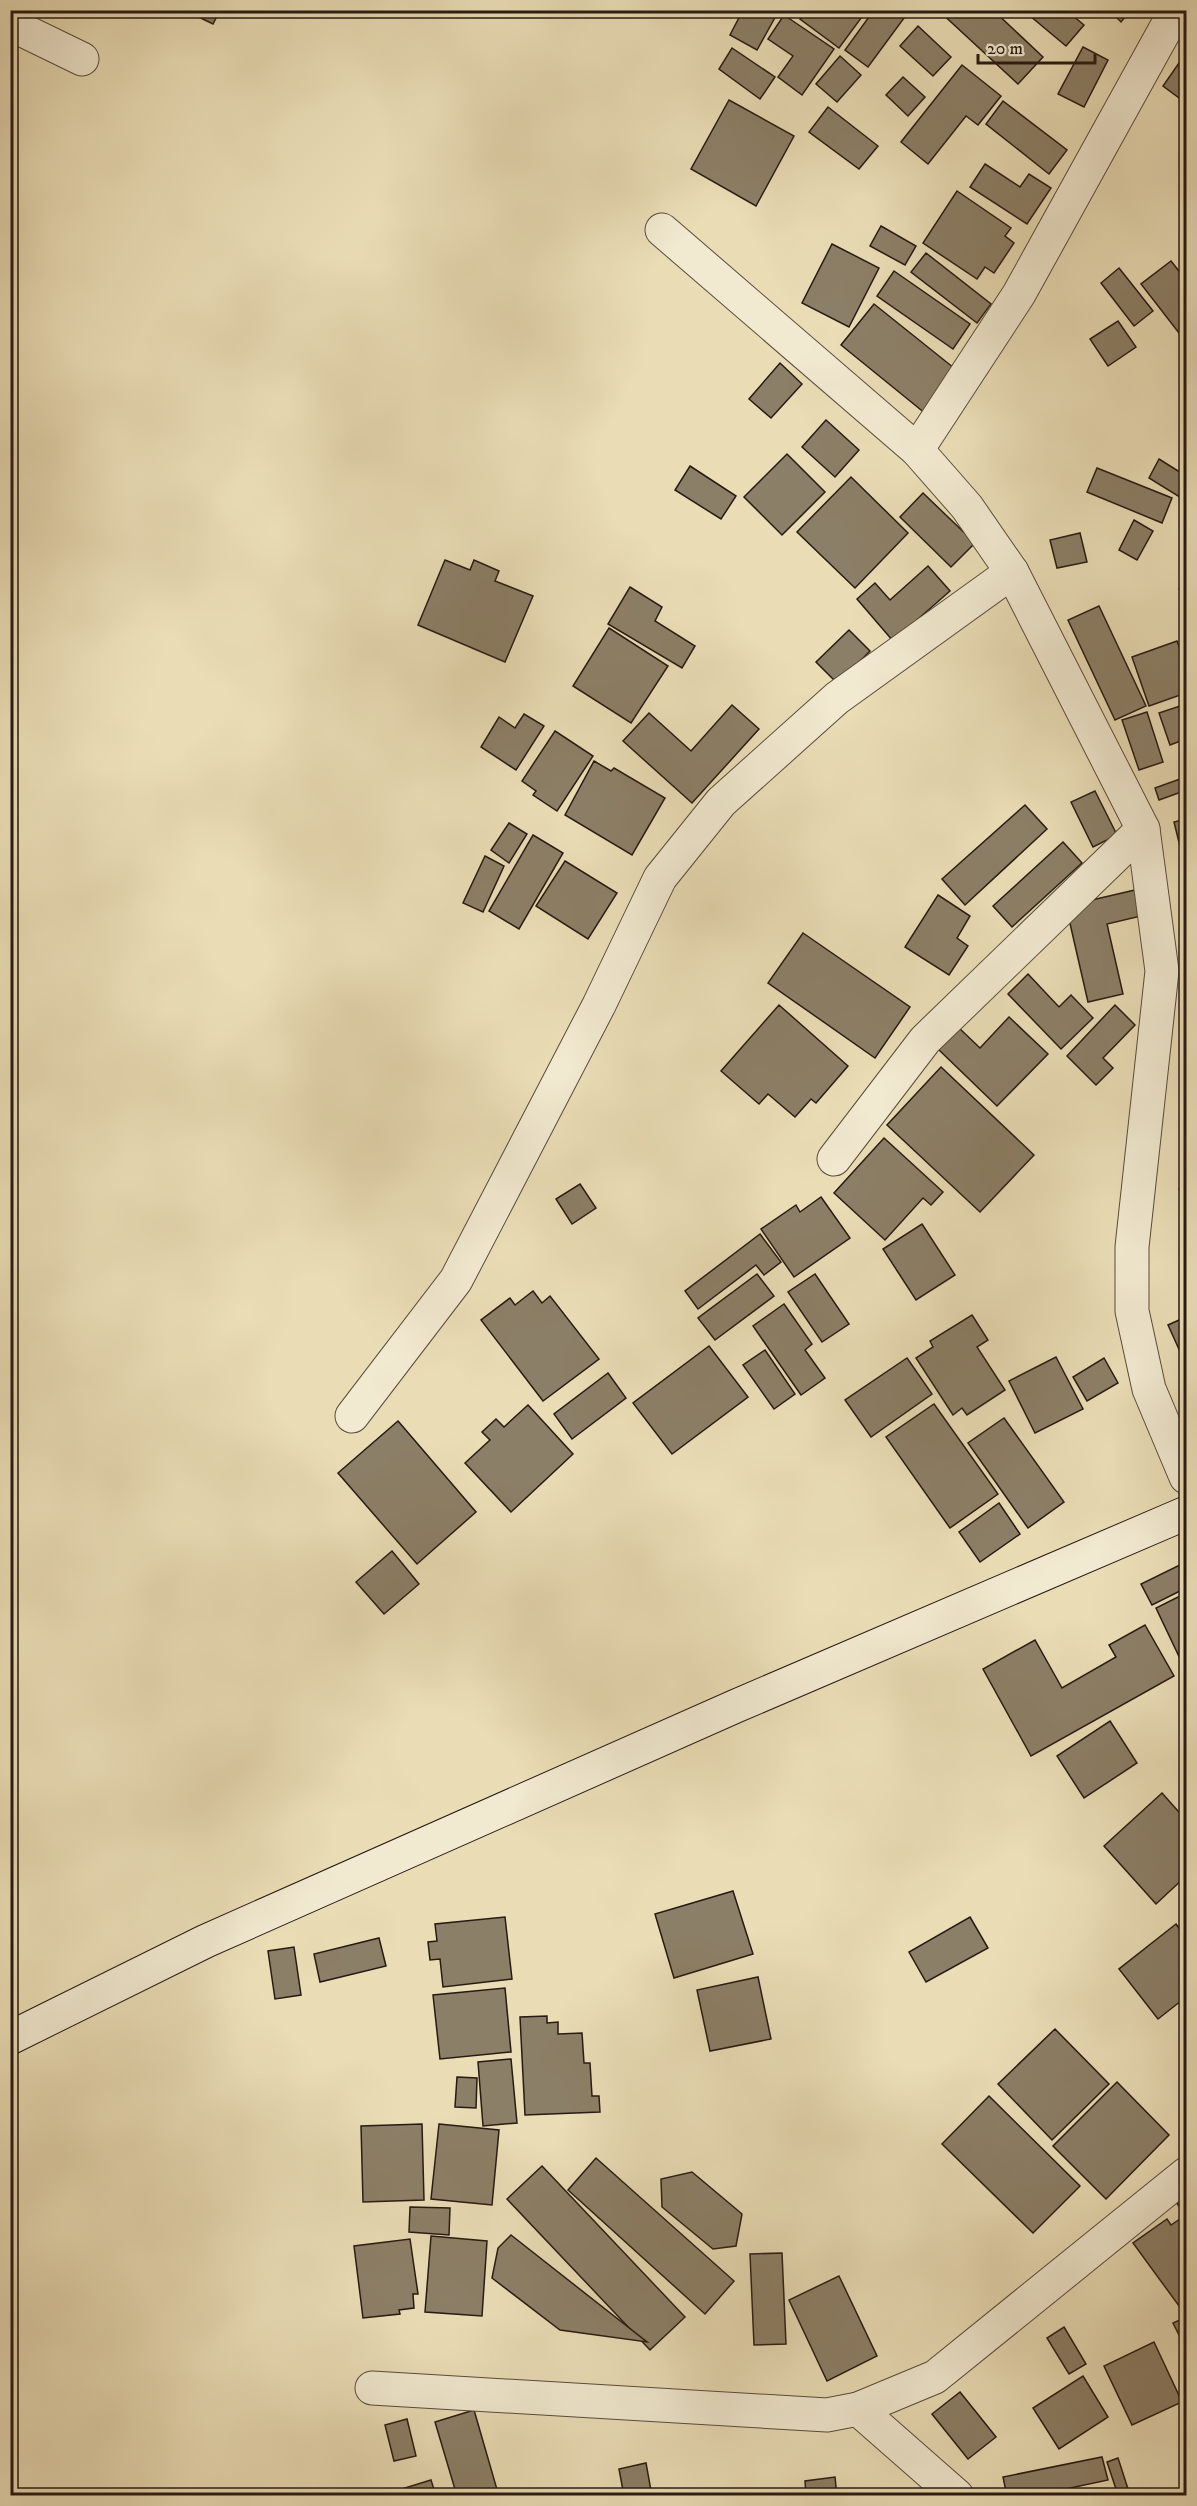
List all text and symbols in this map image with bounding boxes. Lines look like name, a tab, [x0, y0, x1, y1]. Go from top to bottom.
scale bar	[978, 27, 1095, 65]
text: 20 m	[987, 38, 1023, 60]

